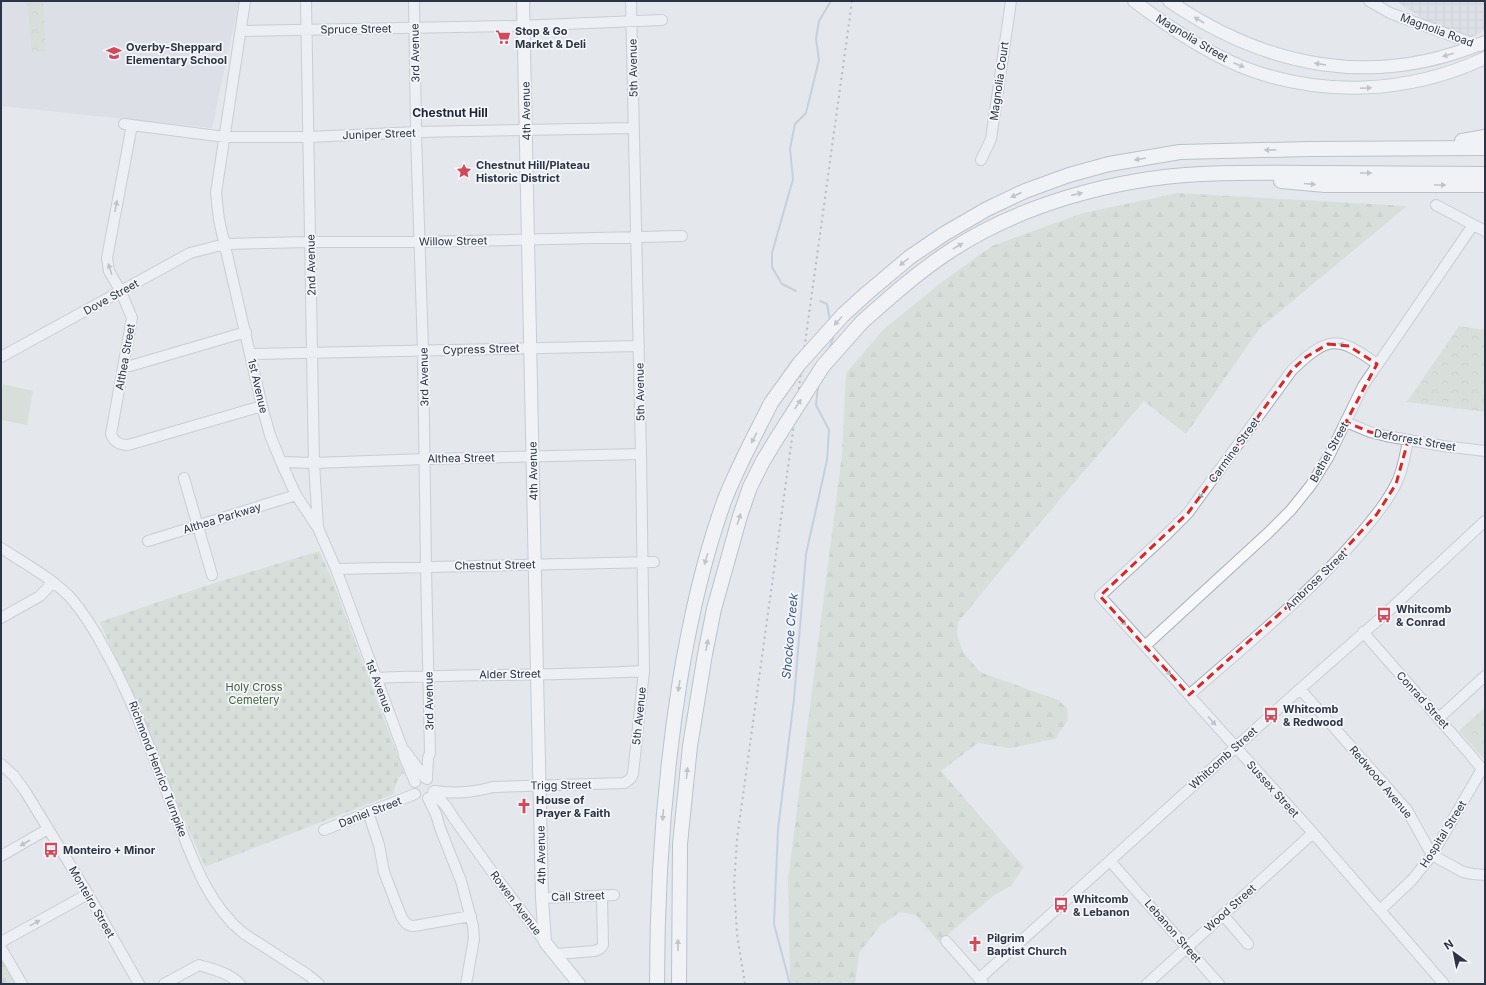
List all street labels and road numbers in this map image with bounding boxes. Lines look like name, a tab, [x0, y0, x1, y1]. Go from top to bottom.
street label: Magnolia Road	[1398, 10, 1476, 50]
street label: Magnolia Street	[1153, 11, 1231, 65]
street label: Spruce Street	[320, 21, 392, 37]
street label: 3rd Avenue	[407, 23, 423, 83]
street label: 5th Avenue	[625, 39, 641, 97]
street label: Magnolia Court	[987, 40, 1012, 121]
street label: 4th Avenue	[518, 81, 534, 141]
street label: Juniper Street	[342, 126, 416, 142]
street label: Willow Street	[419, 233, 488, 249]
street label: 2nd Avenue	[303, 234, 319, 296]
street label: Dove Street	[81, 276, 141, 318]
street label: Althea Street	[112, 322, 138, 391]
street label: Cypress Street	[442, 341, 520, 357]
street label: 3rd Avenue	[416, 347, 432, 407]
street label: 1st Avenue	[245, 357, 271, 415]
street label: 5th Avenue	[632, 363, 648, 421]
street label: Carmine Street	[1205, 414, 1263, 486]
street label: Bethel Street	[1307, 419, 1352, 485]
street label: Deforrest Street	[1373, 426, 1457, 454]
street label: 4th Avenue	[525, 441, 541, 501]
street label: Althea Street	[427, 450, 495, 466]
street label: Althea Parkway	[181, 499, 263, 537]
street label: Ambrose Street	[1282, 547, 1350, 613]
street label: Chestnut Street	[454, 557, 536, 573]
street label: 1st Avenue	[362, 658, 396, 714]
street label: Alder Street	[479, 666, 541, 682]
street label: Conrad Street	[1394, 668, 1453, 732]
street label: 3rd Avenue	[421, 671, 437, 731]
street label: 5th Avenue	[629, 686, 649, 746]
street label: Richmond Henrico Turnpike	[126, 699, 190, 839]
street label: Whitcomb Street	[1186, 723, 1260, 792]
street label: Redwood Avenue	[1347, 743, 1415, 821]
street label: Sussex Street	[1244, 758, 1302, 821]
street label: Trigg Street	[530, 777, 592, 793]
street label: Daniel Street	[336, 793, 404, 830]
street label: Hospital Street	[1417, 797, 1469, 870]
street label: 4th Avenue	[533, 825, 549, 885]
street label: Monteiro Street	[66, 864, 118, 941]
street label: Rowen Avenue	[487, 868, 545, 938]
street label: Wood Street	[1201, 881, 1259, 935]
street label: Call Street	[551, 888, 605, 904]
street label: Lebanon Street	[1142, 896, 1205, 966]

